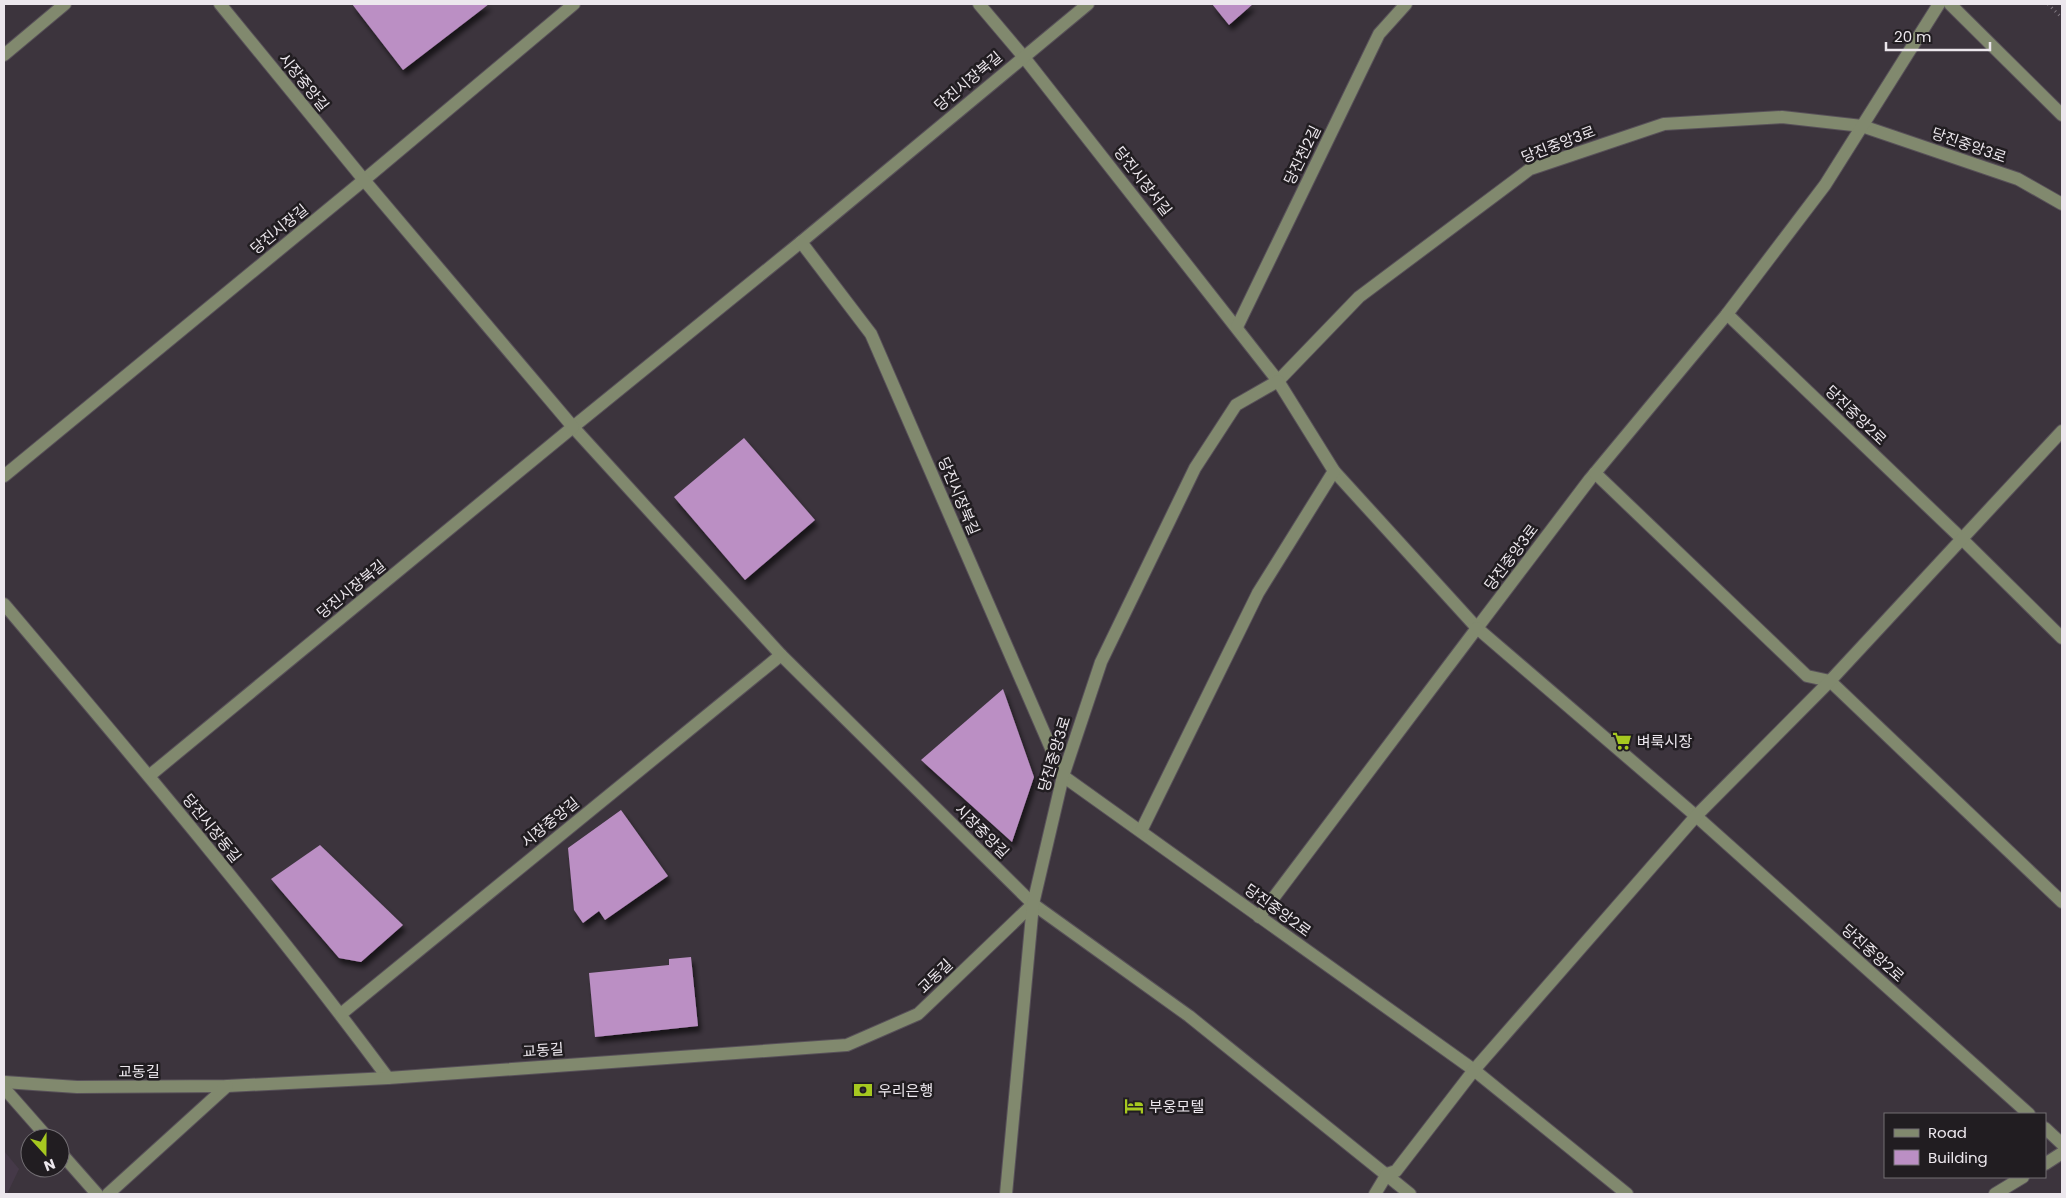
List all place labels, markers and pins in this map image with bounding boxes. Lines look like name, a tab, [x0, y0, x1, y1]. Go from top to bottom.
supermarket icon: 벼룩시장	[1611, 730, 1633, 752]
place label: 벼룩시장	[1637, 731, 1692, 752]
bank icon: 우리은행	[852, 1079, 874, 1101]
place label: 우리은행	[878, 1080, 933, 1101]
hotel icon: 부웅모텔	[1123, 1095, 1145, 1117]
place label: 부웅모텔	[1149, 1096, 1204, 1117]

